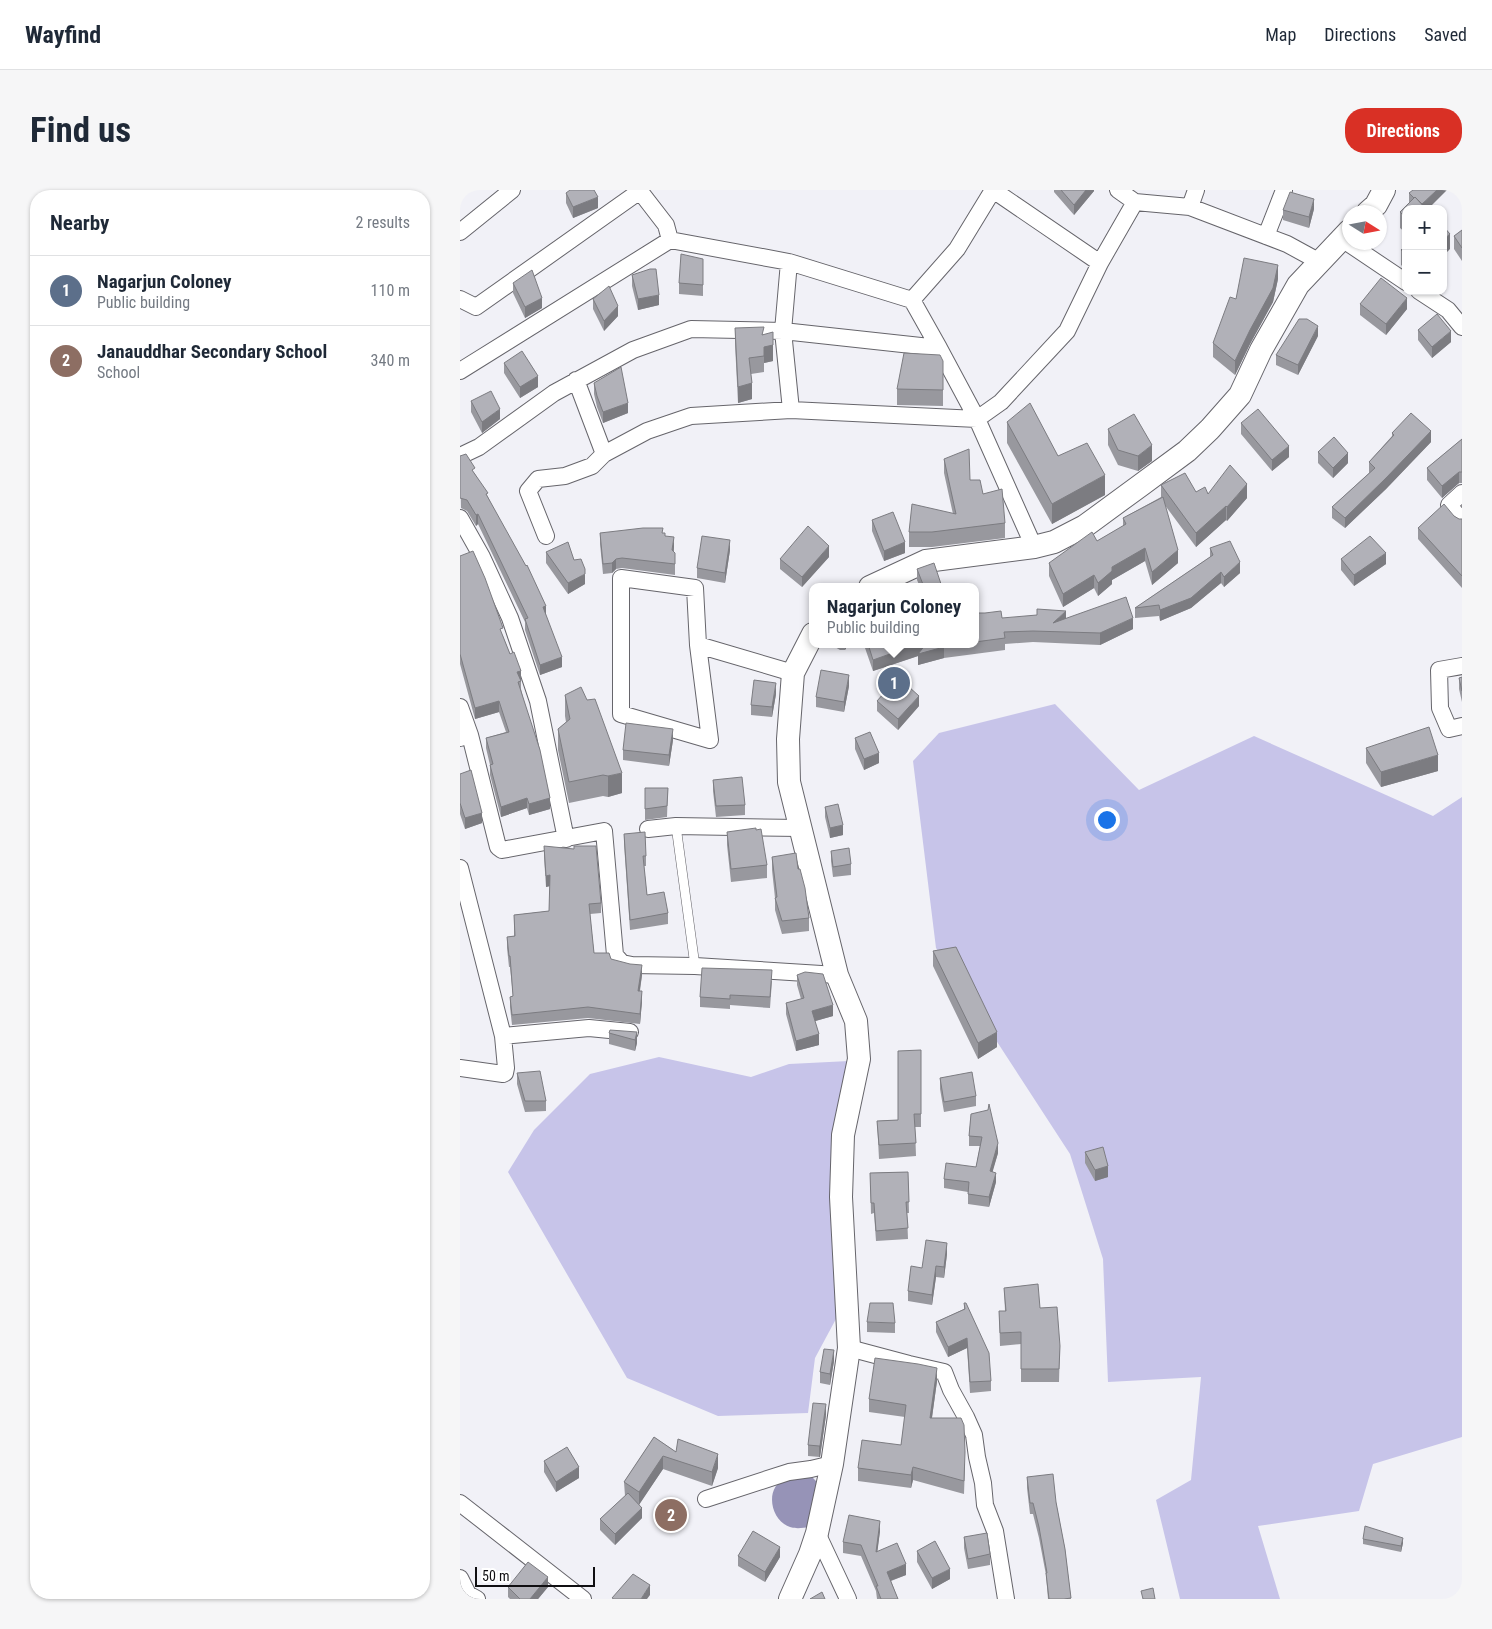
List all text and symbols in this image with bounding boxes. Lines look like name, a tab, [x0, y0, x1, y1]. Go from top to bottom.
text: Wayfind	[25, 21, 101, 49]
text: Map	[1265, 24, 1296, 45]
text: Directions	[1324, 24, 1396, 45]
text: Saved	[1424, 24, 1467, 45]
button: Directions	[1345, 108, 1462, 153]
text: Find us	[30, 110, 131, 151]
north arrow	[1342, 205, 1387, 250]
map controls	[1402, 205, 1447, 295]
button: +	[1402, 205, 1447, 250]
text: Nearby	[50, 211, 109, 235]
text: 2 results	[355, 213, 410, 232]
button: −	[1402, 250, 1447, 295]
text: Nagarjun Coloney	[97, 270, 231, 293]
text: 1	[62, 281, 70, 300]
text: 110 m	[371, 281, 410, 300]
text: Public building	[97, 293, 190, 312]
text: Janauddhar Secondary School	[97, 340, 327, 363]
text: 2	[62, 351, 70, 370]
text: 340 m	[371, 351, 410, 370]
text: School	[97, 363, 140, 382]
popup	[809, 583, 979, 648]
text: Nagarjun Coloney	[827, 595, 961, 618]
text: Public building	[827, 618, 920, 637]
pin: 1	[878, 664, 910, 702]
your location	[1094, 807, 1120, 833]
pin: 2	[655, 1496, 687, 1534]
scale bar	[475, 1564, 595, 1587]
text: 50 m	[482, 1568, 510, 1584]

